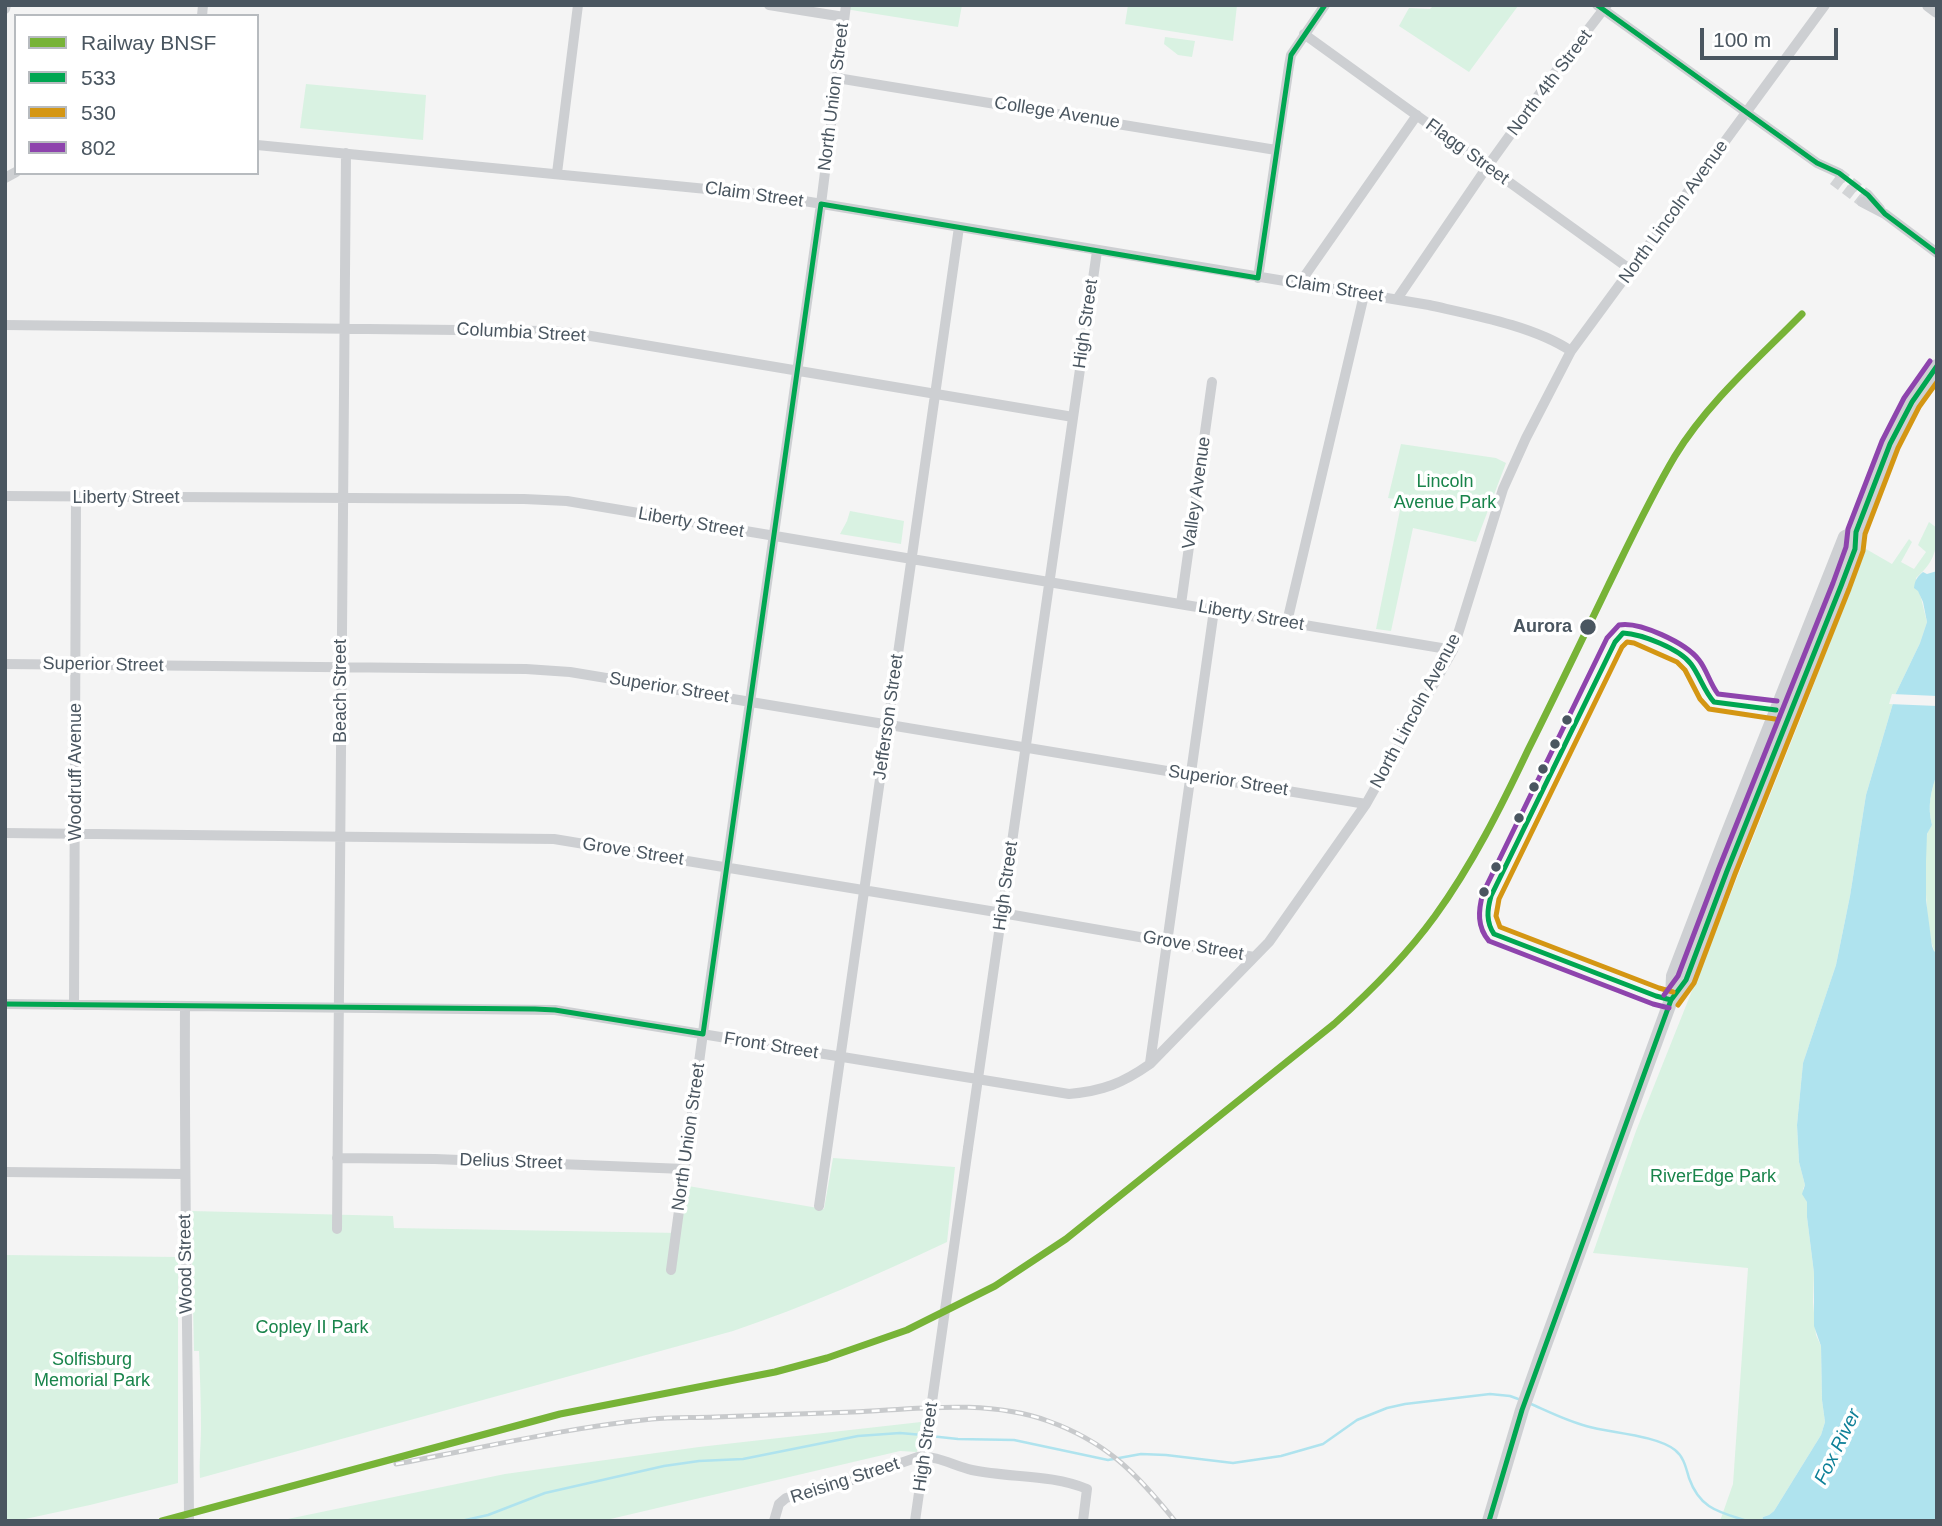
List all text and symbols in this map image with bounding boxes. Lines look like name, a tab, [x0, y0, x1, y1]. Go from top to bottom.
legend	[14, 14, 259, 175]
scale bar	[1704, 14, 1842, 58]
street label: North Union Street	[814, 22, 854, 172]
street label: North 4th Street	[1503, 26, 1597, 140]
text: 100 m	[1713, 28, 1771, 51]
text: Railway BNSF	[81, 31, 216, 54]
text: 533	[81, 66, 116, 89]
street label: College Avenue	[993, 92, 1121, 134]
text: 530	[81, 101, 116, 124]
street label: Flagg Street	[1421, 114, 1513, 190]
text: 802	[81, 136, 116, 159]
street label: North Lincoln Avenue	[1615, 136, 1733, 288]
street label: Claim Street	[703, 177, 805, 213]
street label: Claim Street	[1283, 271, 1385, 307]
street label: High Street	[1069, 278, 1103, 370]
street label: Columbia Street	[456, 319, 586, 347]
street label: Valley Avenue	[1178, 435, 1216, 551]
park label: Lincoln Avenue Park	[1394, 471, 1496, 514]
street label: Liberty Street	[72, 487, 180, 509]
street label: Liberty Street	[636, 503, 746, 543]
street label: Liberty Street	[1196, 596, 1306, 636]
place label: Aurora	[1513, 616, 1572, 638]
marker: Aurora	[1578, 617, 1598, 637]
street label: North Lincoln Avenue	[1366, 630, 1466, 792]
street label: Beach Street	[330, 639, 352, 743]
street label: Superior Street	[42, 653, 164, 677]
street label: Jefferson Street	[869, 653, 909, 781]
street label: Superior Street	[608, 668, 730, 708]
street label: Woodruff Avenue	[65, 703, 87, 841]
unlabelled marker	[1560, 713, 1574, 727]
unlabelled marker	[1548, 737, 1562, 751]
street label: Superior Street	[1167, 761, 1289, 801]
unlabelled marker	[1536, 762, 1550, 776]
unlabelled marker	[1527, 780, 1541, 794]
unlabelled marker	[1512, 811, 1526, 825]
street label: Grove Street	[581, 833, 685, 871]
street label: High Street	[989, 840, 1023, 932]
unlabelled marker	[1489, 860, 1503, 874]
unlabelled marker	[1477, 885, 1491, 899]
street label: Grove Street	[1141, 927, 1245, 965]
street label: Front Street	[722, 1028, 820, 1064]
street label: North Union Street	[668, 1062, 710, 1212]
street label: Delius Street	[459, 1149, 563, 1175]
park label: RiverEdge Park	[1650, 1166, 1776, 1188]
street label: Wood Street	[174, 1214, 198, 1314]
park label: Copley II Park	[255, 1317, 369, 1339]
park label: Solfisburg Memorial Park	[34, 1349, 150, 1392]
street label: High Street	[909, 1401, 943, 1493]
water label: Fox River	[1810, 1405, 1866, 1489]
street label: Reising Street	[788, 1453, 902, 1509]

